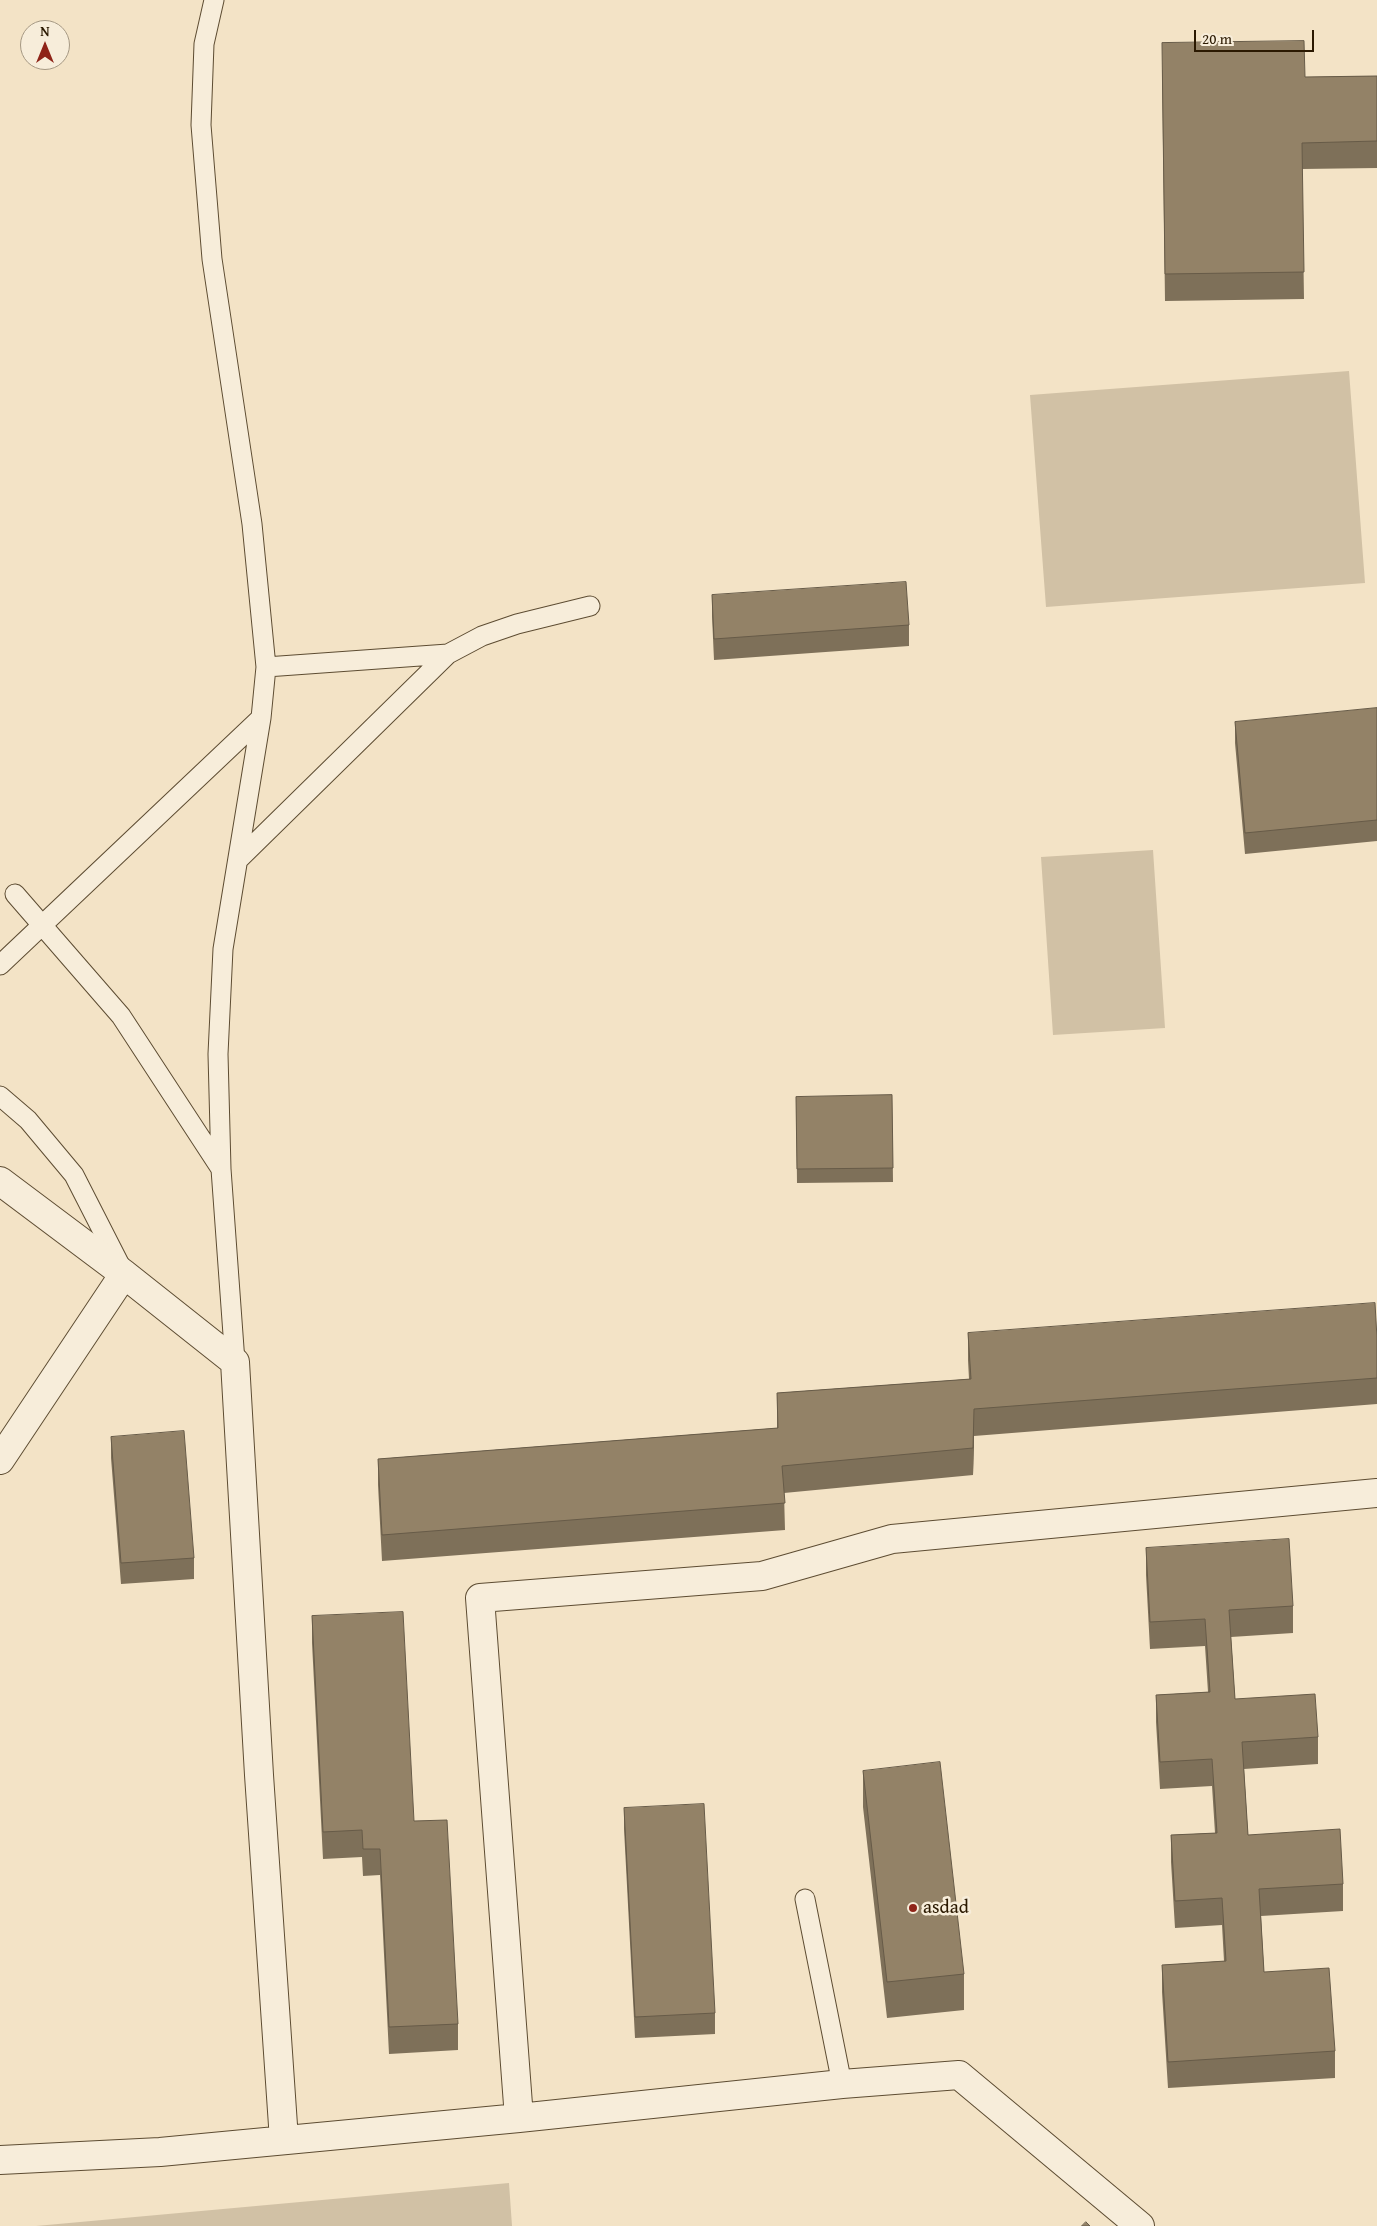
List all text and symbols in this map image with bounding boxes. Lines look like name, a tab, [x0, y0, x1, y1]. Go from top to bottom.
north arrow	[20, 20, 70, 70]
scale bar	[1197, 20, 1317, 52]
text: N	[40, 21, 50, 41]
text: 20 m	[1202, 28, 1232, 49]
place label: asdad	[923, 1897, 969, 1919]
marker: asdad	[907, 1902, 919, 1914]

